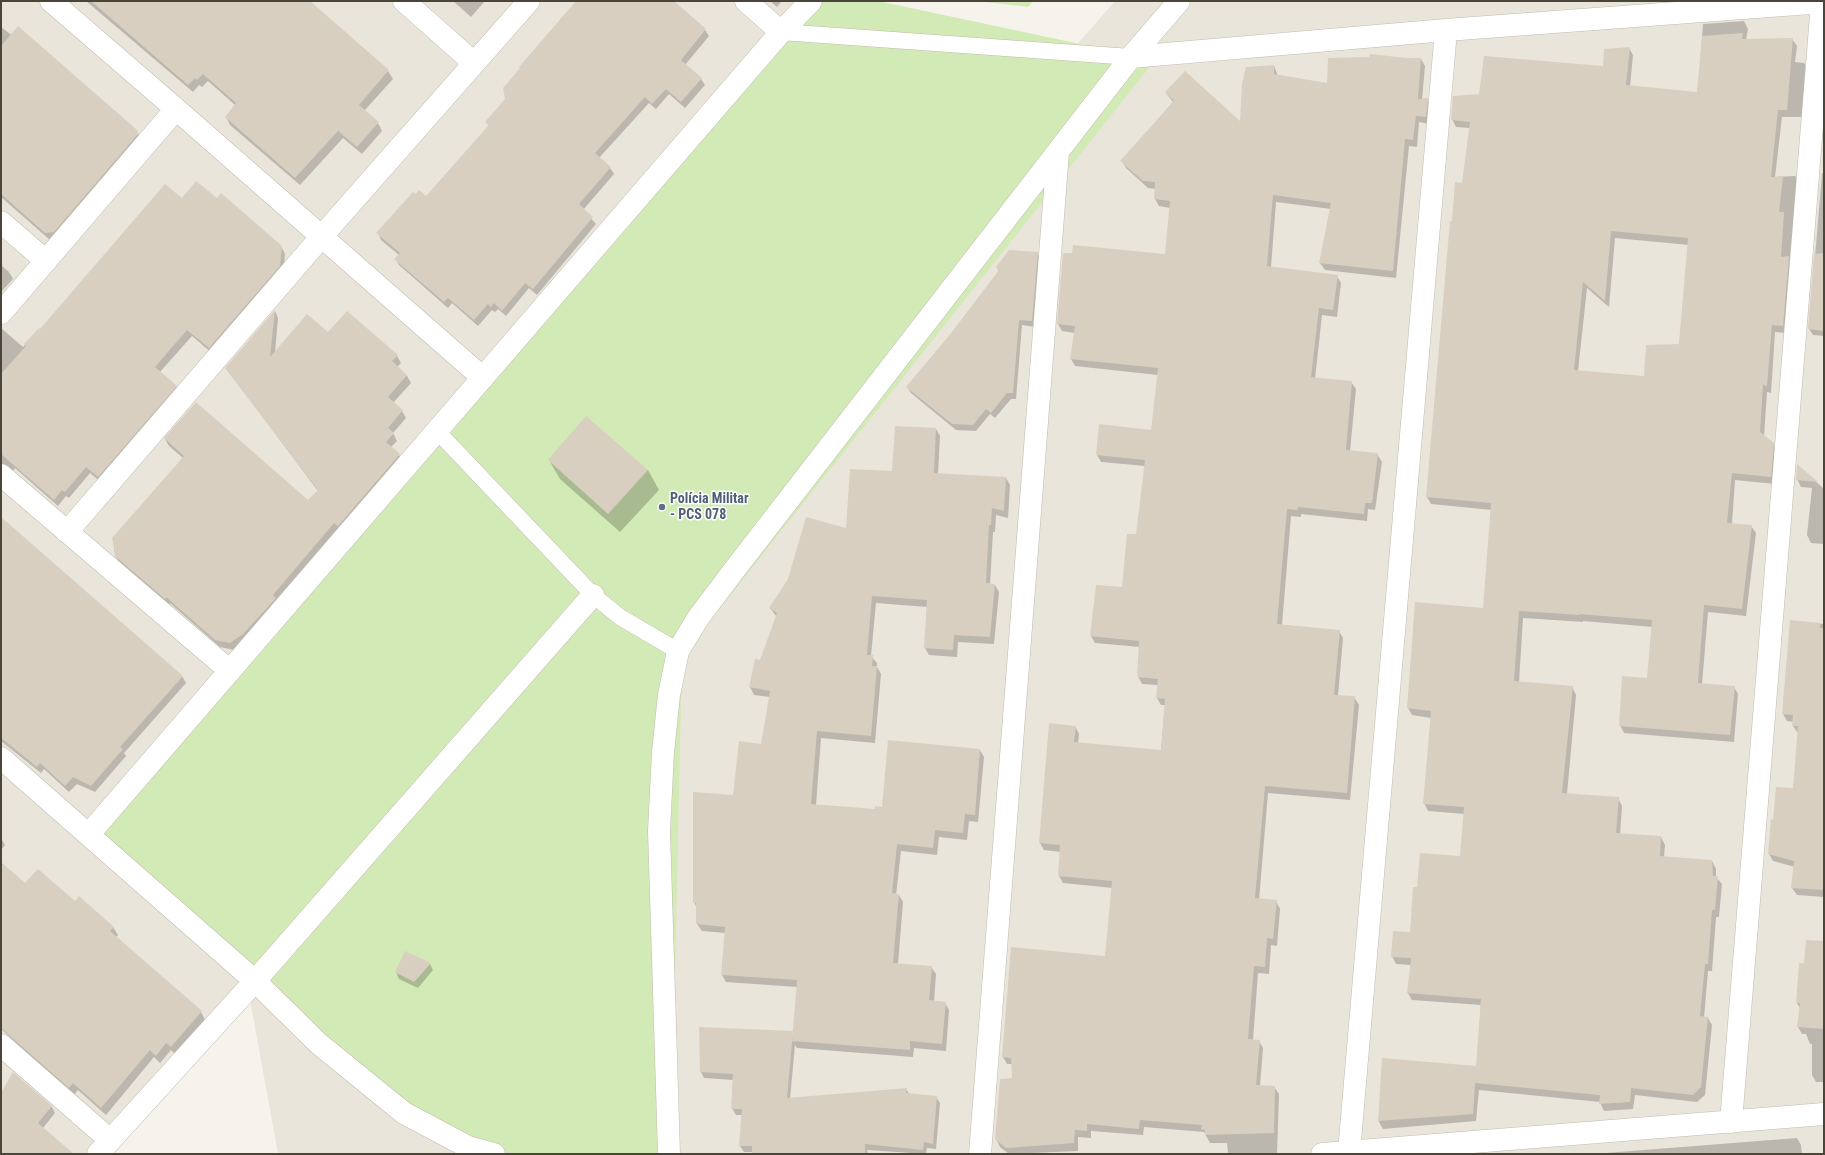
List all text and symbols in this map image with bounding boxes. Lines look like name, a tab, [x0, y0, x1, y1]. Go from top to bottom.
place label: Polícia Militar - PCS 078	[670, 491, 749, 524]
marker: Polícia Militar - PCS 078	[657, 502, 667, 512]

